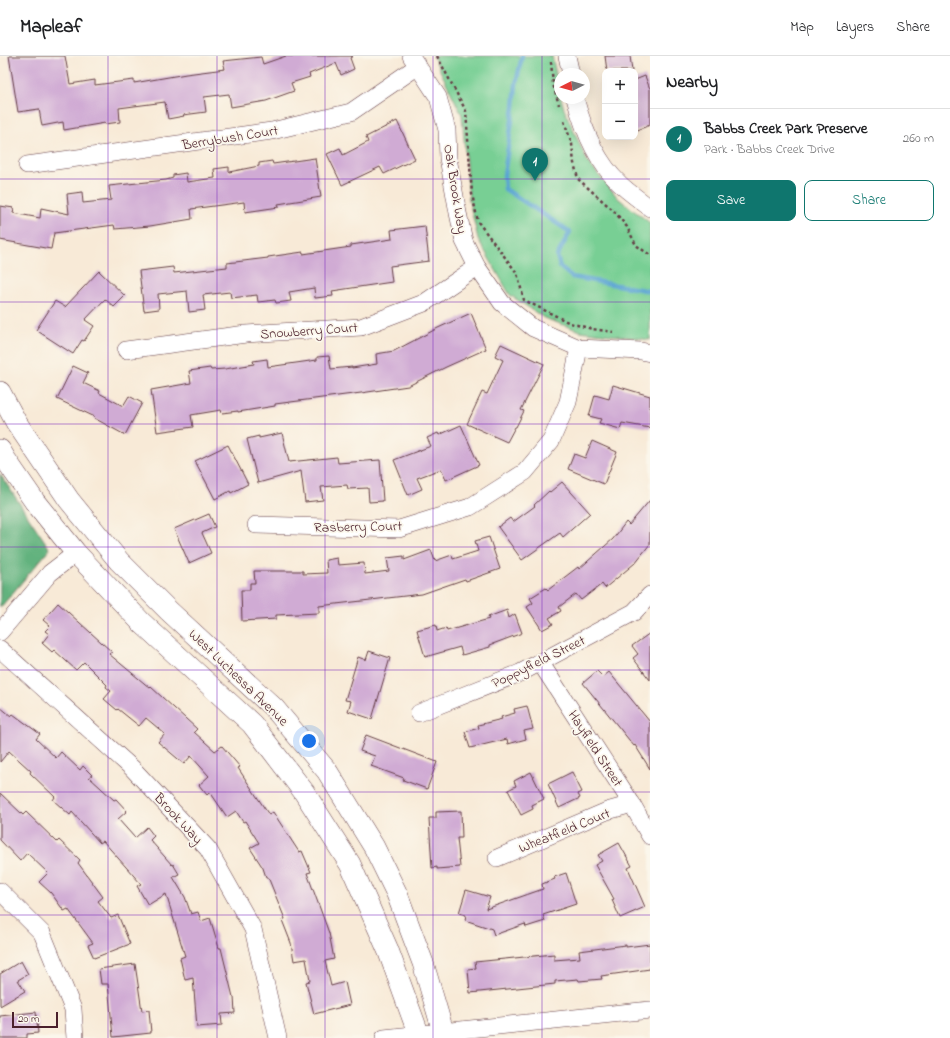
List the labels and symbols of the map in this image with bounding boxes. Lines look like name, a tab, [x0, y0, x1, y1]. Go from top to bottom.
north arrow	[554, 68, 590, 104]
street label: Berrybush Court	[180, 120, 280, 158]
street label: Oak Brook Way	[436, 143, 472, 236]
pin: 1	[522, 148, 548, 181]
street label: Snowberry Court	[260, 318, 359, 346]
street label: Rasberry Court	[314, 516, 403, 540]
street label: West Luchessa Avenue	[183, 625, 293, 732]
street label: Poppyfield Street	[488, 630, 590, 695]
street label: Hayfield Street	[561, 706, 628, 792]
your location	[299, 731, 319, 751]
street label: Brook Way	[147, 788, 207, 850]
street label: Wheatfield Court	[516, 803, 614, 859]
scale bar	[12, 1010, 58, 1029]

